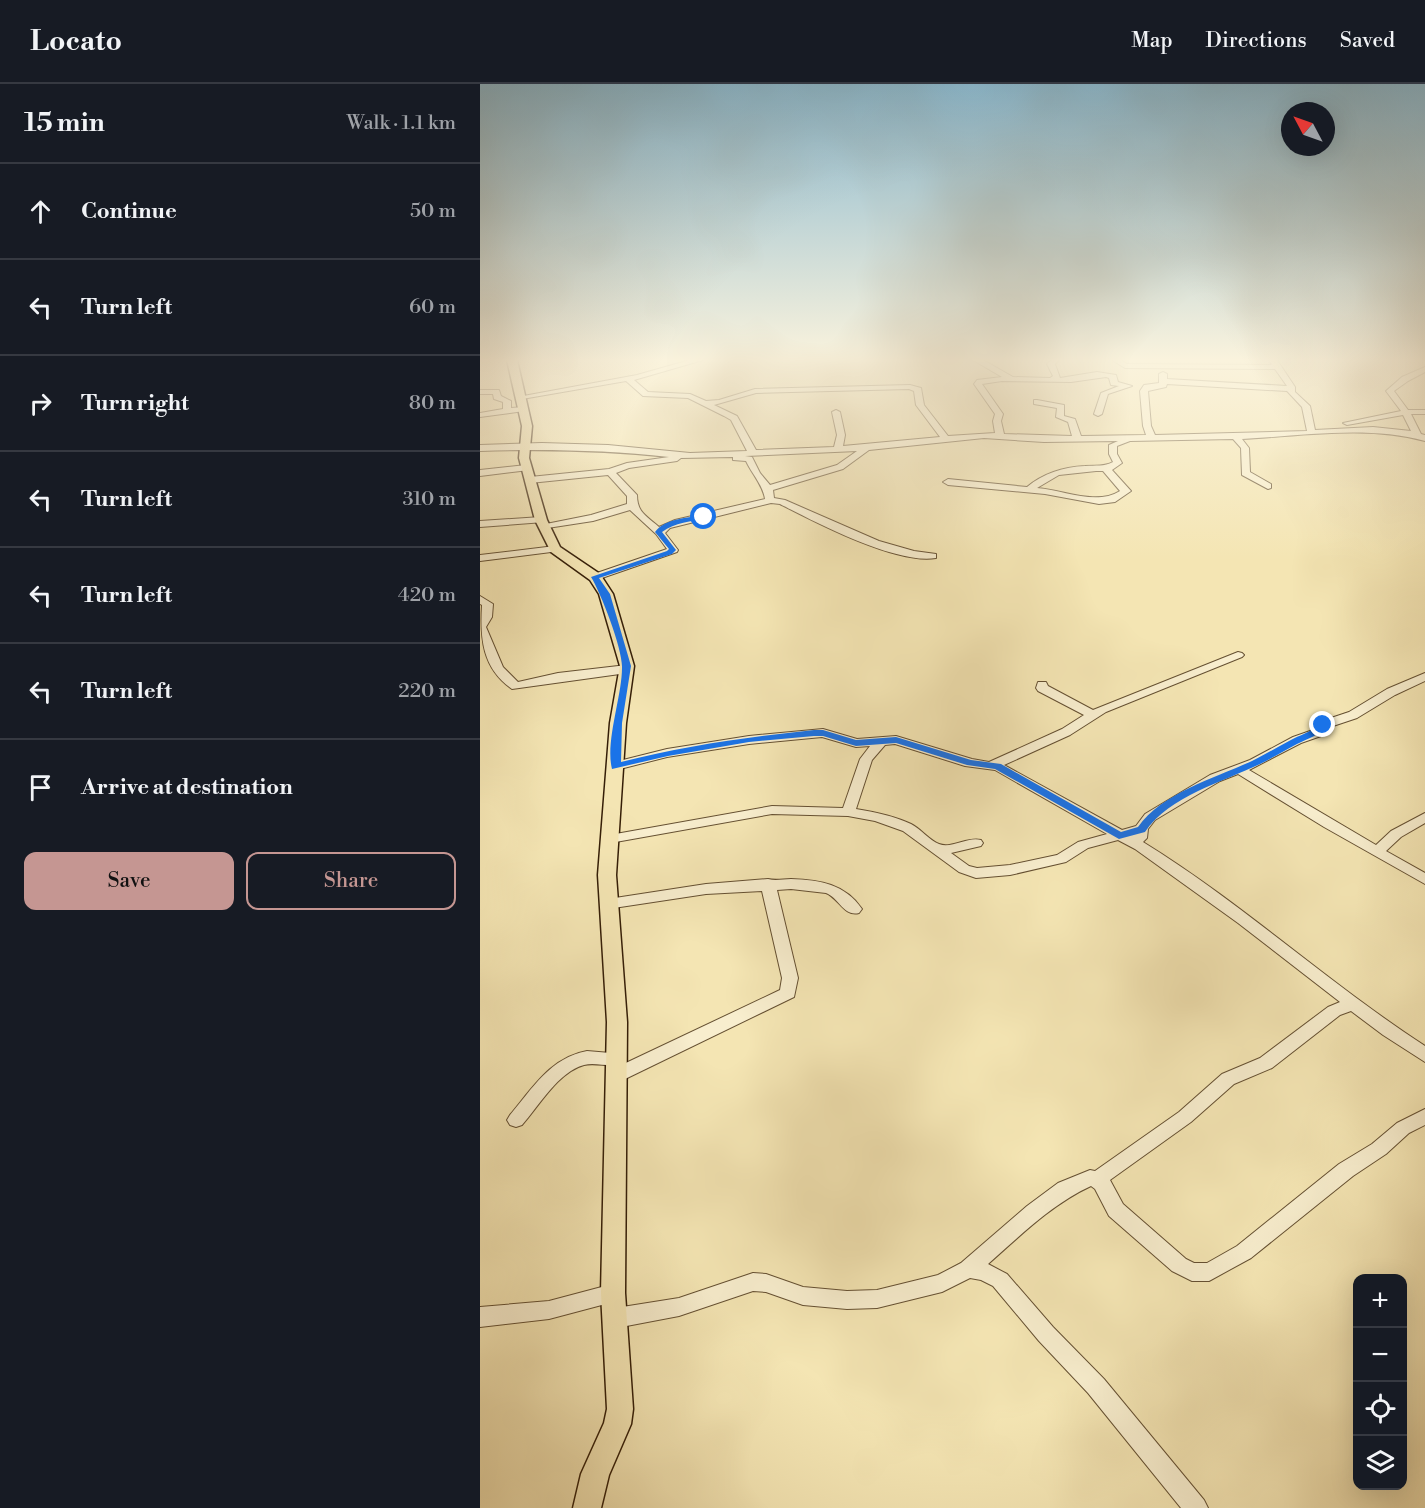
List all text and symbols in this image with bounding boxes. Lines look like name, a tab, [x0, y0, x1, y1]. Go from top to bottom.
text: Locato	[30, 24, 122, 59]
text: Map	[1131, 28, 1173, 54]
text: Directions	[1206, 28, 1307, 54]
text: Saved	[1340, 28, 1395, 54]
north arrow	[1281, 102, 1335, 156]
text: 15 min	[24, 107, 105, 139]
text: Walk · 1.1 km	[347, 111, 456, 136]
icon: ahead	[24, 195, 57, 228]
text: Continue	[81, 198, 177, 225]
text: 50 m	[410, 199, 456, 224]
icon: left	[24, 291, 57, 324]
text: Turn left	[81, 294, 172, 321]
text: 60 m	[409, 295, 456, 320]
icon: right	[24, 387, 57, 420]
text: Turn right	[81, 390, 189, 417]
text: 80 m	[409, 391, 456, 416]
icon: left	[24, 483, 57, 516]
text: Turn left	[81, 486, 172, 513]
text: 310 m	[403, 487, 456, 512]
route start	[690, 503, 716, 529]
icon: left	[24, 579, 57, 612]
text: Turn left	[81, 582, 172, 609]
text: 420 m	[398, 583, 456, 608]
icon: left	[24, 675, 57, 708]
text: Turn left	[81, 678, 172, 705]
text: 220 m	[398, 679, 456, 704]
route end	[1309, 711, 1335, 737]
icon: arrive	[24, 771, 57, 804]
text: Arrive at destination	[81, 774, 293, 801]
button: Save	[24, 852, 234, 910]
button: Share	[246, 852, 456, 910]
map controls	[1353, 1274, 1407, 1490]
button: +	[1353, 1274, 1407, 1328]
button: −	[1353, 1328, 1407, 1382]
button: locate	[1353, 1382, 1407, 1436]
button: layers	[1353, 1436, 1407, 1490]

